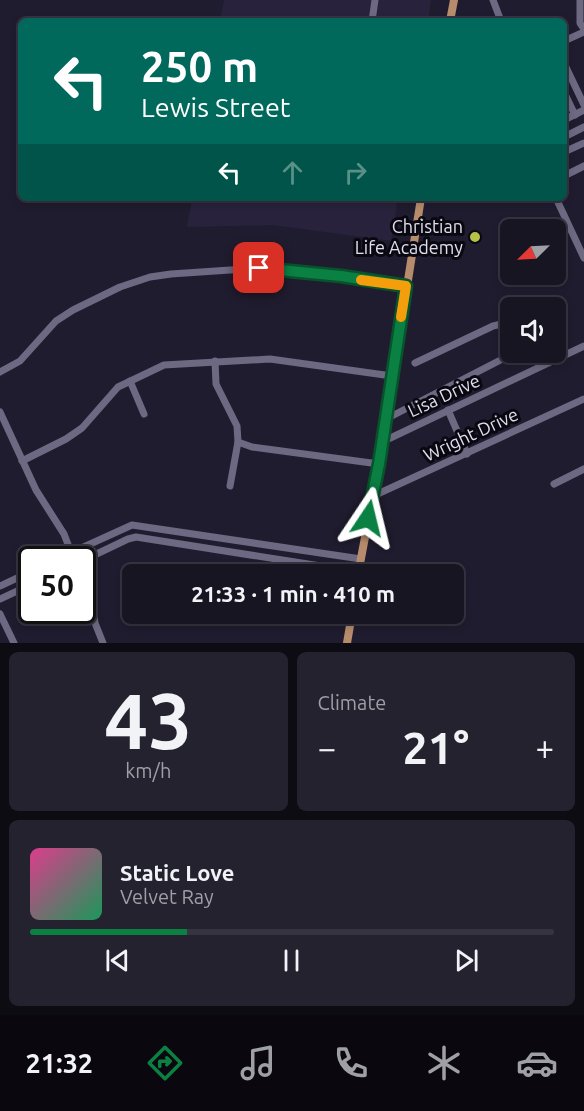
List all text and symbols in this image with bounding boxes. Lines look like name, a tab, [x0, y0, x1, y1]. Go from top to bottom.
icon: left	[42, 42, 120, 120]
text: 250 m	[141, 43, 258, 90]
text: Lewis Street	[141, 92, 290, 122]
icon: left	[213, 156, 246, 189]
icon: ahead	[276, 156, 309, 189]
icon: right	[339, 156, 372, 189]
place label: Christian Life Academy	[355, 216, 463, 257]
north arrow	[500, 219, 566, 285]
map controls	[500, 219, 566, 363]
marker: Christian Life Academy	[468, 230, 482, 244]
pin	[233, 242, 284, 293]
icon: arrive	[242, 251, 275, 284]
button: sound	[500, 297, 566, 363]
street label: Lisa Drive	[404, 370, 483, 420]
street label: Wright Drive	[420, 403, 521, 465]
position arrow	[336, 486, 400, 550]
speed limit sign: 50	[18, 546, 96, 624]
text: 21:33 · 1 min · 410 m	[191, 581, 395, 606]
text: 43	[104, 676, 192, 764]
text: Climate	[318, 691, 386, 714]
text: 21°	[402, 722, 469, 773]
text: −	[318, 729, 336, 766]
text: +	[535, 729, 554, 766]
text: km/h	[125, 759, 171, 782]
text: Static Love	[120, 860, 235, 885]
text: Velvet Ray	[120, 885, 214, 908]
icon: previous	[101, 944, 134, 977]
icon: pause	[275, 944, 308, 977]
icon: next	[450, 944, 483, 977]
icon: directions	[144, 1042, 186, 1084]
icon: music	[237, 1042, 279, 1084]
icon: phone	[330, 1042, 372, 1084]
icon: climate	[423, 1042, 465, 1084]
icon: car	[516, 1042, 558, 1084]
text: 21:32	[26, 1048, 93, 1078]

